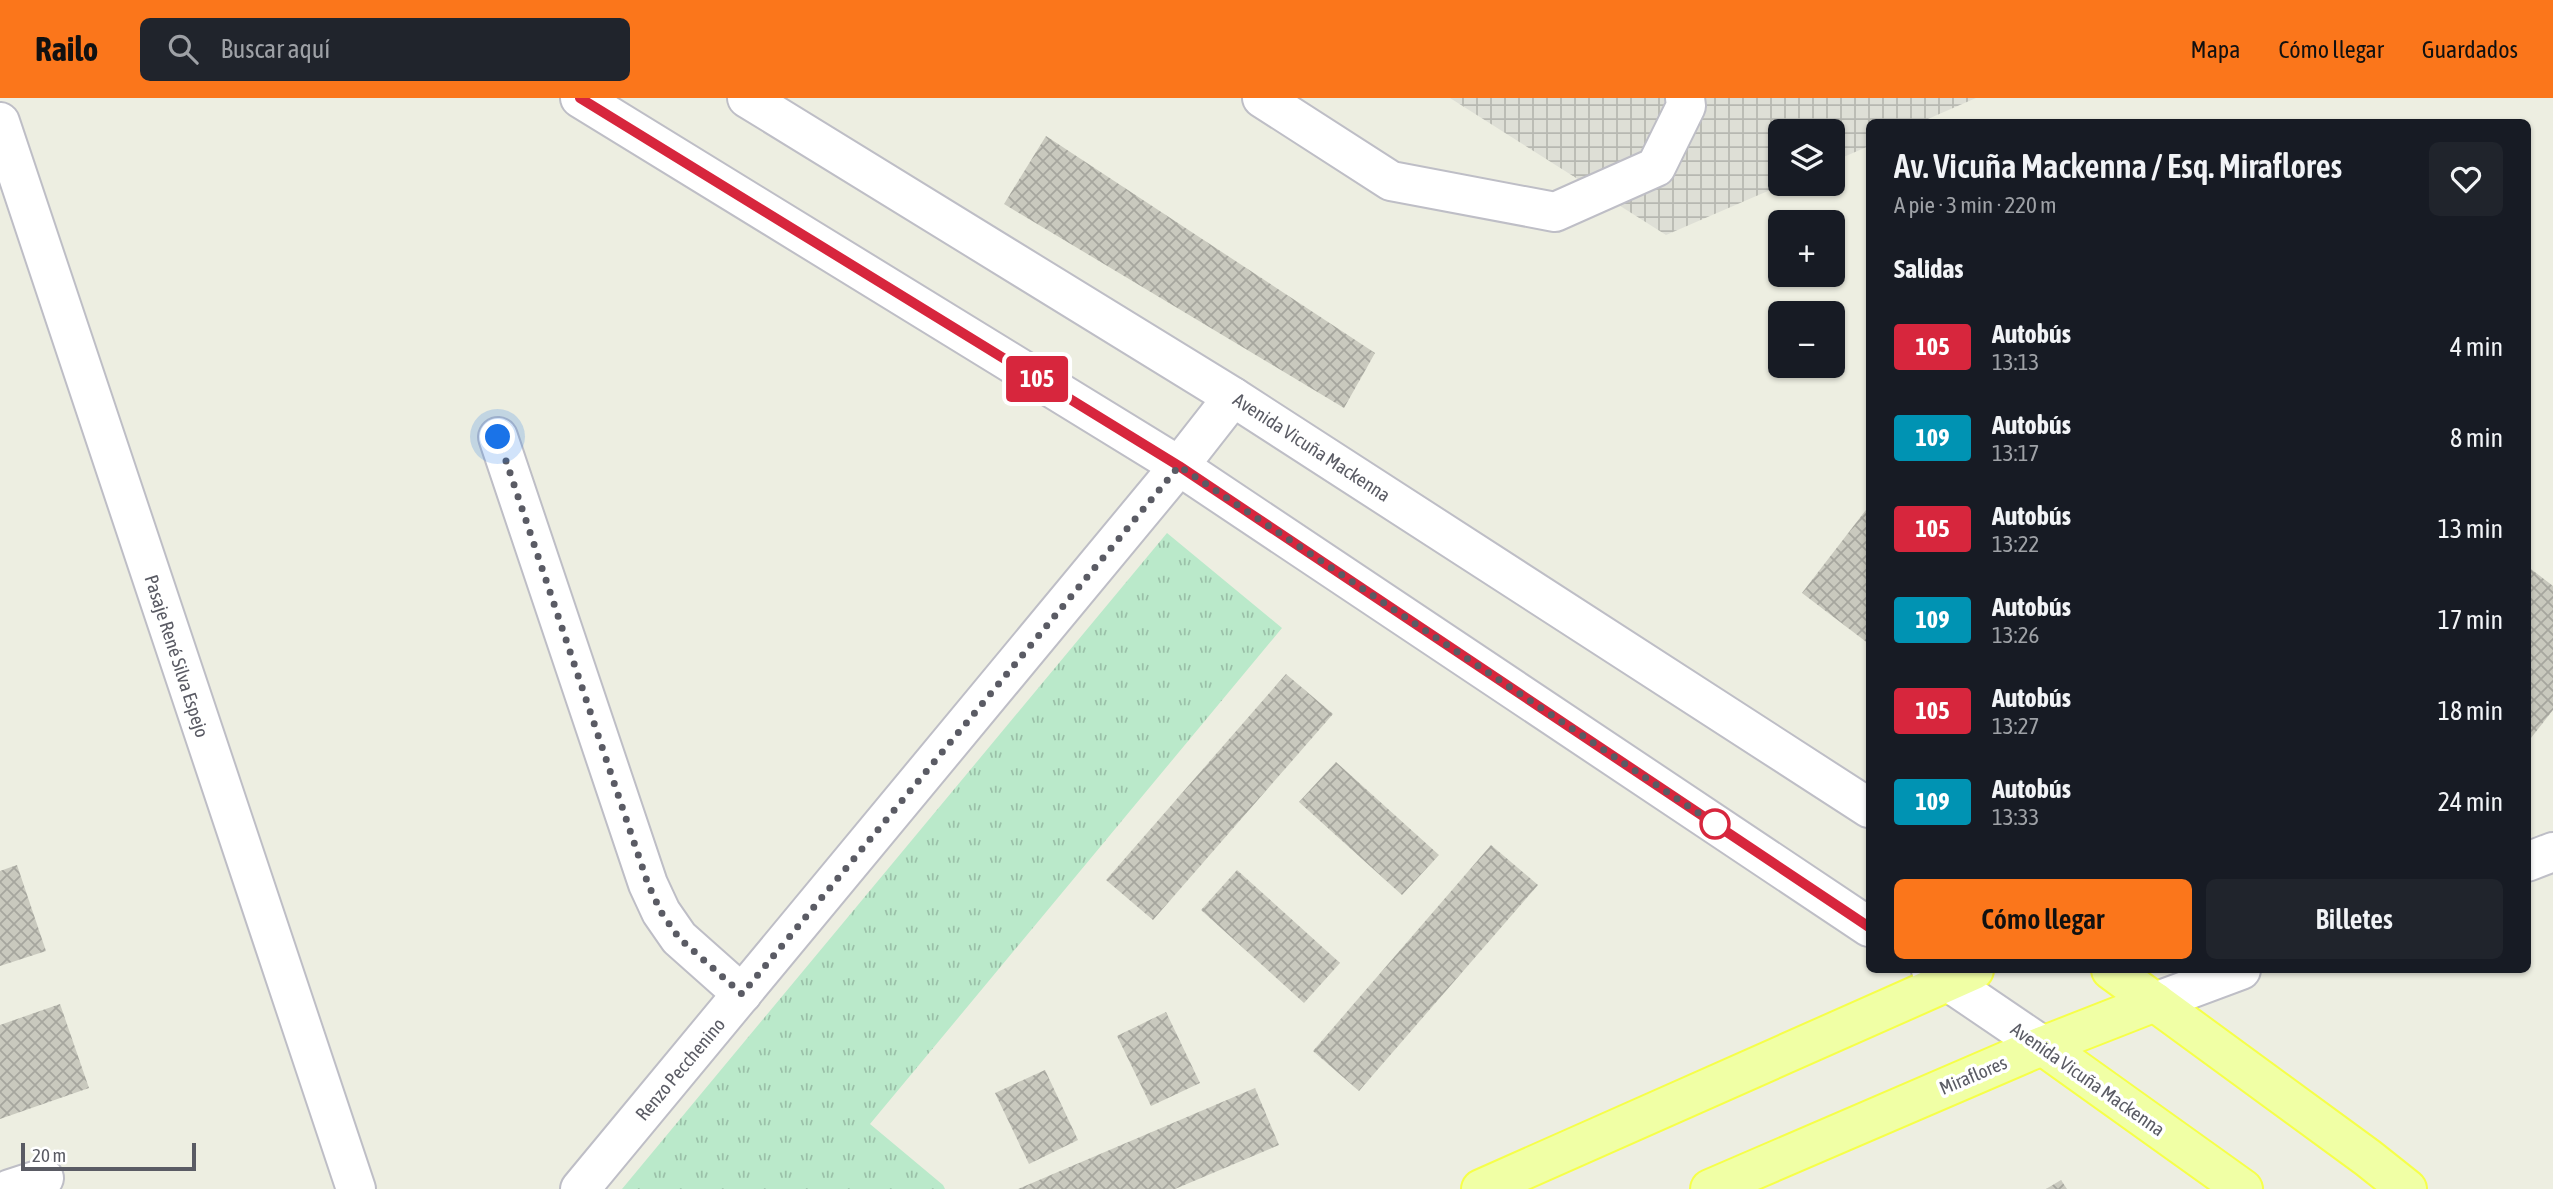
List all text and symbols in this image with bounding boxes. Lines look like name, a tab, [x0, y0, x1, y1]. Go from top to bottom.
search box	[140, 18, 630, 81]
text: Railo	[35, 30, 98, 68]
icon: search	[164, 30, 202, 68]
text: Buscar aquí	[220, 34, 330, 64]
text: Mapa	[2191, 36, 2240, 63]
text: Cómo llegar	[2278, 36, 2384, 63]
text: Guardados	[2422, 36, 2518, 63]
map controls	[1768, 119, 1845, 378]
button: layers	[1768, 119, 1845, 196]
button: heart	[2429, 142, 2503, 216]
text: Av. Vicuña Mackenna / Esq. Miraflores	[1894, 147, 2342, 185]
text: A pie · 3 min · 220 m	[1894, 192, 2057, 218]
button: +	[1768, 210, 1845, 287]
text: Salidas	[1894, 254, 1963, 284]
button: −	[1768, 301, 1845, 378]
text: Autobús	[1992, 319, 2071, 349]
text: 4 min	[2450, 332, 2503, 362]
text: 105	[1916, 333, 1949, 360]
text: 13:13	[1992, 349, 2039, 375]
line badge: 105	[997, 356, 1077, 402]
text: 105	[1020, 365, 1054, 392]
street label: Avenida Vicuña Mackenna	[1229, 388, 1395, 506]
text: Autobús	[1992, 410, 2071, 440]
your location	[480, 419, 515, 454]
text: 8 min	[2450, 423, 2503, 453]
text: 109	[1916, 424, 1949, 451]
text: 13:17	[1992, 440, 2039, 466]
text: Autobús	[1992, 501, 2071, 531]
text: 13 min	[2438, 514, 2503, 544]
text: 105	[1916, 515, 1949, 542]
text: 13:22	[1992, 531, 2039, 557]
street label: Pasaje René Silva Espejo	[140, 572, 214, 740]
text: Autobús	[1992, 592, 2071, 622]
text: 17 min	[2438, 605, 2503, 635]
text: 109	[1916, 606, 1949, 633]
text: 13:26	[1992, 622, 2039, 648]
text: Autobús	[1992, 683, 2071, 713]
text: 18 min	[2438, 696, 2503, 726]
text: 105	[1916, 697, 1949, 724]
text: 13:27	[1992, 713, 2039, 739]
text: Autobús	[1992, 774, 2071, 804]
text: 24 min	[2438, 787, 2503, 817]
text: 109	[1916, 788, 1949, 815]
text: 13:33	[1992, 804, 2039, 830]
unlabelled marker	[1700, 809, 1730, 839]
button: Cómo llegar	[1894, 879, 2192, 959]
button: Billetes	[2206, 879, 2503, 959]
street label: Renzo Pecchenino	[631, 1013, 729, 1125]
street label: Avenida Vicuña Mackenna	[2007, 1018, 2169, 1140]
street label: Miraflores	[1936, 1051, 2010, 1099]
scale bar	[21, 1140, 196, 1172]
text: 20 m	[32, 1144, 66, 1166]

